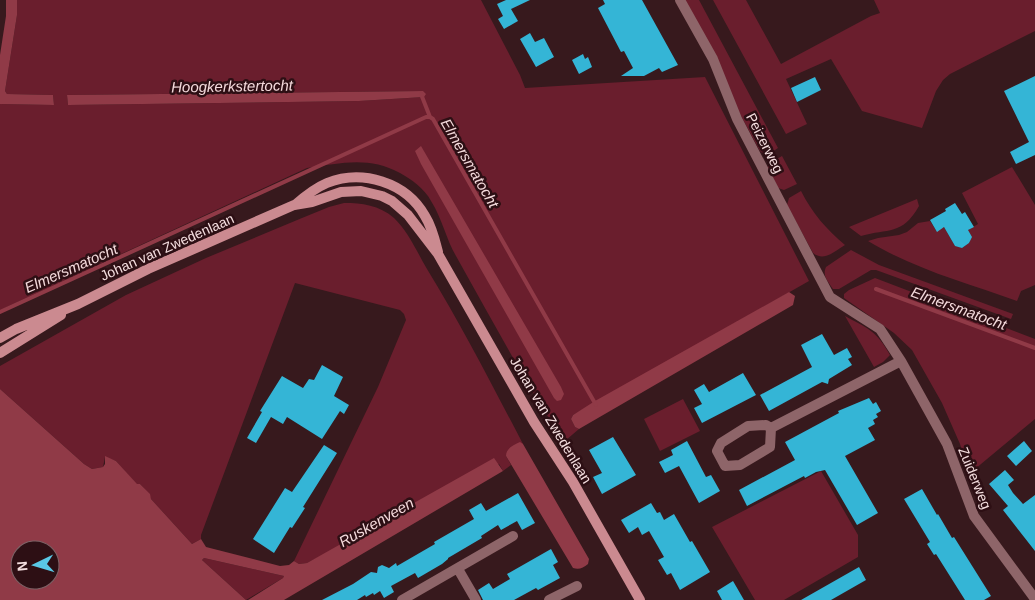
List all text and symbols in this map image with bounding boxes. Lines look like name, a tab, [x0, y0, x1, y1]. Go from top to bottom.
water label: Hoogkerkstertocht	[171, 76, 294, 96]
street label: Peizerweg	[743, 110, 787, 176]
water label: Elmersmatocht	[438, 115, 503, 211]
street label: Johan van Zwedenlaan	[98, 210, 236, 284]
water label: Elmersmatocht	[22, 240, 121, 296]
water label: Elmersmatocht	[909, 283, 1010, 333]
street label: Johan van Zwedenlaan	[507, 354, 595, 486]
street label: Zuiderweg	[955, 445, 995, 511]
water label: Ruskenveen	[336, 494, 416, 550]
north arrow	[10, 540, 60, 590]
text: N	[14, 560, 30, 572]

